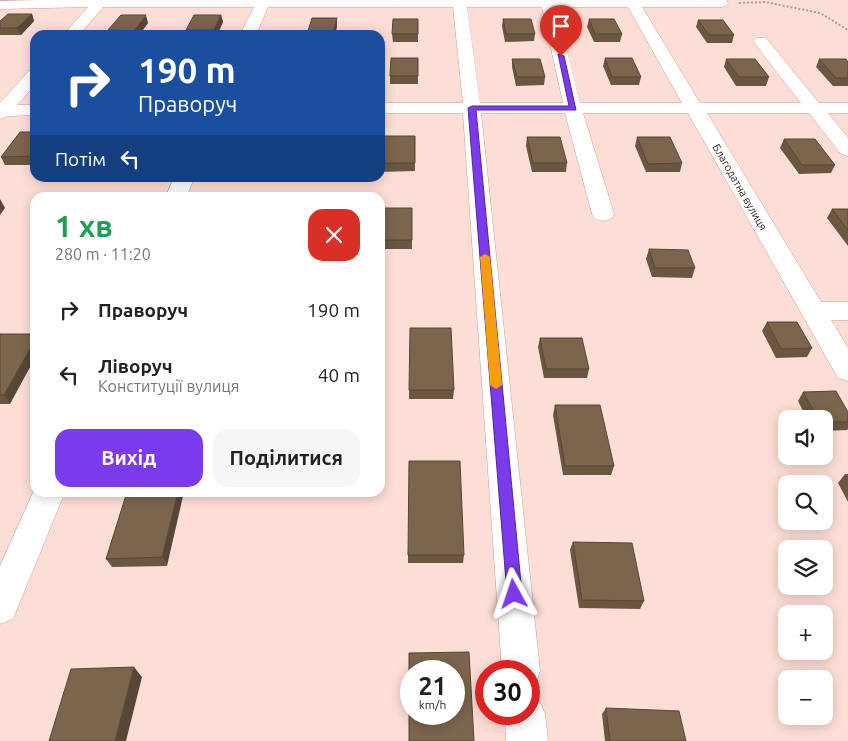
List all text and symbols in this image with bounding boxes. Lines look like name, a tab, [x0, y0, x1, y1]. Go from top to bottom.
pin	[540, 5, 582, 56]
icon: arrive	[547, 12, 575, 40]
icon: right	[55, 50, 120, 115]
text: 190 m	[138, 50, 236, 90]
text: Праворуч	[138, 91, 237, 116]
street label: Благодатна вулиця	[710, 142, 770, 232]
icon: left	[116, 145, 144, 173]
text: Потім	[55, 148, 106, 170]
text: 1 хв	[55, 209, 113, 243]
button: close	[308, 209, 360, 261]
text: 280 m · 11:20	[55, 245, 151, 263]
icon: right	[55, 296, 83, 324]
text: Праворуч	[98, 299, 188, 321]
text: 190 m	[307, 299, 360, 321]
text: Ліворуч	[98, 355, 172, 377]
icon: left	[55, 361, 83, 389]
text: 40 m	[318, 364, 360, 386]
text: Конституції вулиця	[98, 377, 239, 395]
map controls	[778, 410, 833, 725]
button: sound	[778, 410, 833, 465]
button: Вихід	[55, 429, 203, 487]
button: Поділитися	[213, 429, 360, 487]
button: search	[778, 475, 833, 530]
button: layers	[778, 540, 833, 595]
position arrow	[487, 567, 539, 619]
button: +	[778, 605, 833, 660]
speed limit sign: 30	[475, 660, 540, 725]
button: −	[778, 670, 833, 725]
text: 21	[418, 672, 447, 700]
text: km/h	[419, 698, 446, 711]

